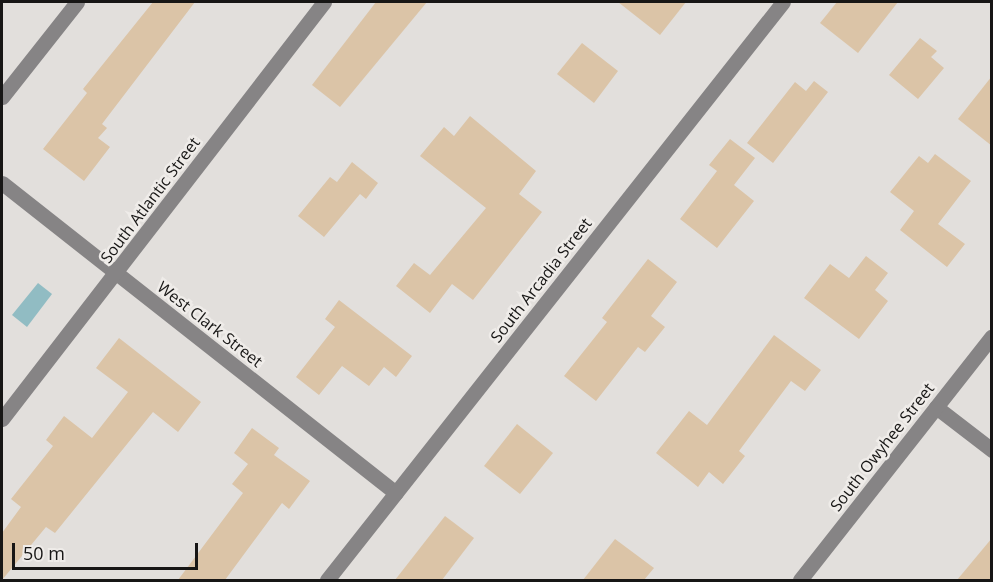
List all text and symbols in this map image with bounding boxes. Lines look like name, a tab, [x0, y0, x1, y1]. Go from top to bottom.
street label: South Atlantic Street	[96, 133, 204, 267]
street label: South Arcadia Street	[486, 214, 596, 346]
street label: West Clark Street	[154, 277, 266, 371]
street label: South Owyhee Street	[826, 379, 938, 515]
scale bar	[15, 531, 201, 569]
text: 50 m	[23, 541, 65, 565]

